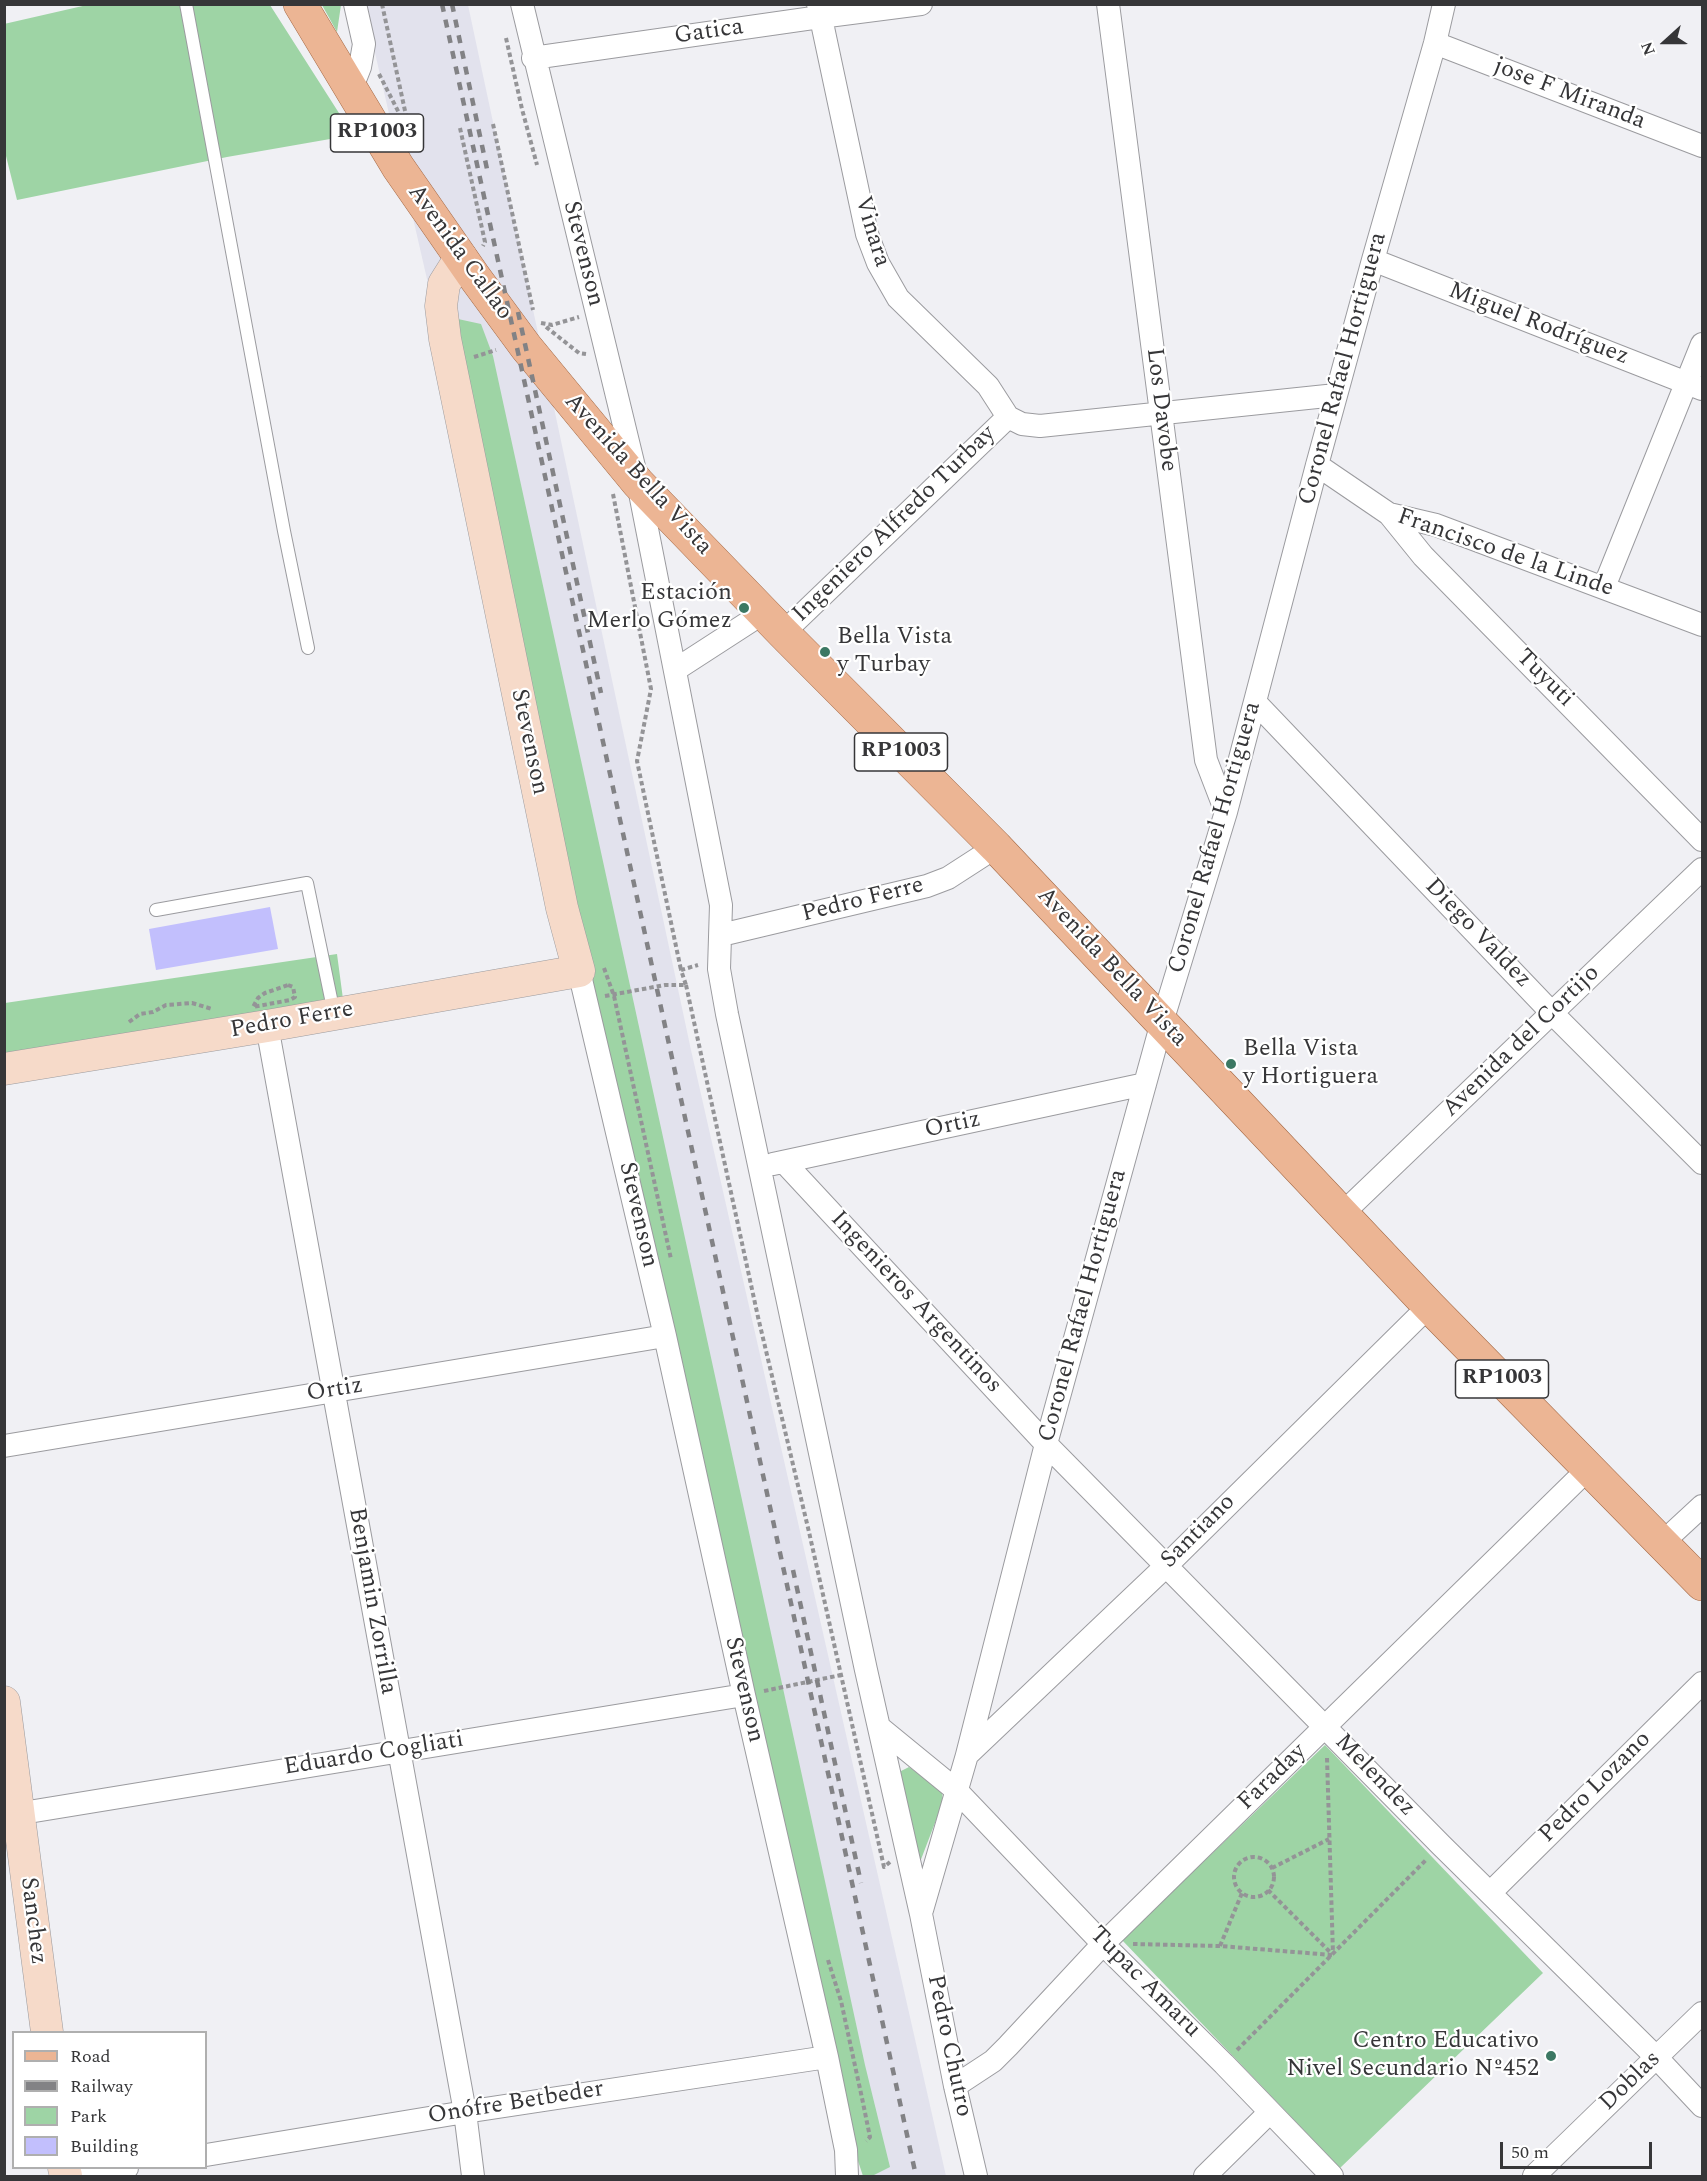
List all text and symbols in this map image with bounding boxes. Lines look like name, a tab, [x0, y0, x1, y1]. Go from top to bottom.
north arrow	[1635, 12, 1695, 72]
street label: Gatica	[673, 14, 745, 52]
text: N	[1635, 38, 1662, 59]
street label: jose F Miranda	[1489, 53, 1649, 137]
road number: RP1003	[330, 114, 424, 152]
street label: Avenida Callao	[400, 180, 518, 326]
street label: Vinara	[847, 193, 895, 271]
street label: Stevenson	[555, 198, 609, 310]
street label: Coronel Rafael Hortiguera	[1294, 229, 1394, 509]
street label: Miguel Rodríguez	[1444, 277, 1632, 373]
street label: Los Davobe	[1138, 347, 1182, 473]
street label: Avenida Bella Vista	[557, 388, 717, 562]
street label: Ingeniero Alfredo Turbay	[787, 420, 1003, 630]
street label: Francisco de la Linde	[1393, 503, 1617, 605]
place label: Estación Merlo Gómez	[587, 580, 732, 636]
marker: Estación Merlo Gómez	[737, 601, 751, 615]
place label: Bella Vista y Turbay	[837, 624, 952, 680]
street label: Tuyuti	[1509, 644, 1579, 714]
marker: Bella Vista y Turbay	[818, 645, 832, 659]
street label: Stevenson	[503, 686, 553, 798]
street label: Coronel Rafael Hortiguera	[1163, 699, 1269, 977]
road number: RP1003	[854, 733, 948, 771]
street label: Pedro Ferre	[799, 872, 927, 930]
street label: Diego Valdez	[1418, 873, 1536, 995]
street label: Avenida Bella Vista	[1030, 882, 1192, 1054]
street label: Avenida del Cortijo	[1437, 960, 1607, 1124]
street label: Pedro Ferre	[228, 996, 356, 1046]
place label: Bella Vista y Hortiguera	[1243, 1036, 1378, 1092]
marker: Bella Vista y Hortiguera	[1224, 1057, 1238, 1071]
street label: Ortiz	[922, 1106, 984, 1146]
street label: Stevenson	[611, 1159, 663, 1271]
street label: Coronel Rafael Hortiguera	[1034, 1166, 1134, 1446]
street label: Ingenieros Argentinos	[823, 1206, 1007, 1400]
road number: RP1003	[1456, 1360, 1549, 1398]
street label: Ortiz	[305, 1372, 365, 1410]
street label: Santiano	[1156, 1489, 1242, 1575]
street label: Benjamin Zorrilla	[340, 1505, 402, 1697]
street label: Stevenson	[717, 1634, 769, 1746]
street label: Pedro Lozano	[1534, 1726, 1658, 1850]
street label: Eduardo Cogliati	[282, 1727, 466, 1783]
street label: Melendez	[1328, 1729, 1420, 1823]
street label: Faraday	[1233, 1738, 1313, 1818]
street label: Sanchez	[12, 1876, 52, 1966]
street label: Tupac Amaru	[1082, 1921, 1206, 2045]
street label: Pedro Chutro	[919, 1972, 977, 2120]
place label: Centro Educativo Nivel Secundario Nº452	[1286, 2028, 1539, 2084]
legend	[12, 2031, 207, 2169]
text: Road	[70, 2043, 111, 2070]
street label: Doblas	[1594, 2046, 1668, 2118]
marker: Centro Educativo Nivel Secundario Nº452	[1544, 2049, 1558, 2063]
text: Railway	[70, 2073, 133, 2100]
street label: Onófre Betbeder	[426, 2076, 606, 2132]
text: Park	[70, 2103, 107, 2130]
scale bar	[1503, 2130, 1654, 2168]
text: Building	[70, 2133, 139, 2160]
text: 50 m	[1511, 2139, 1549, 2166]

